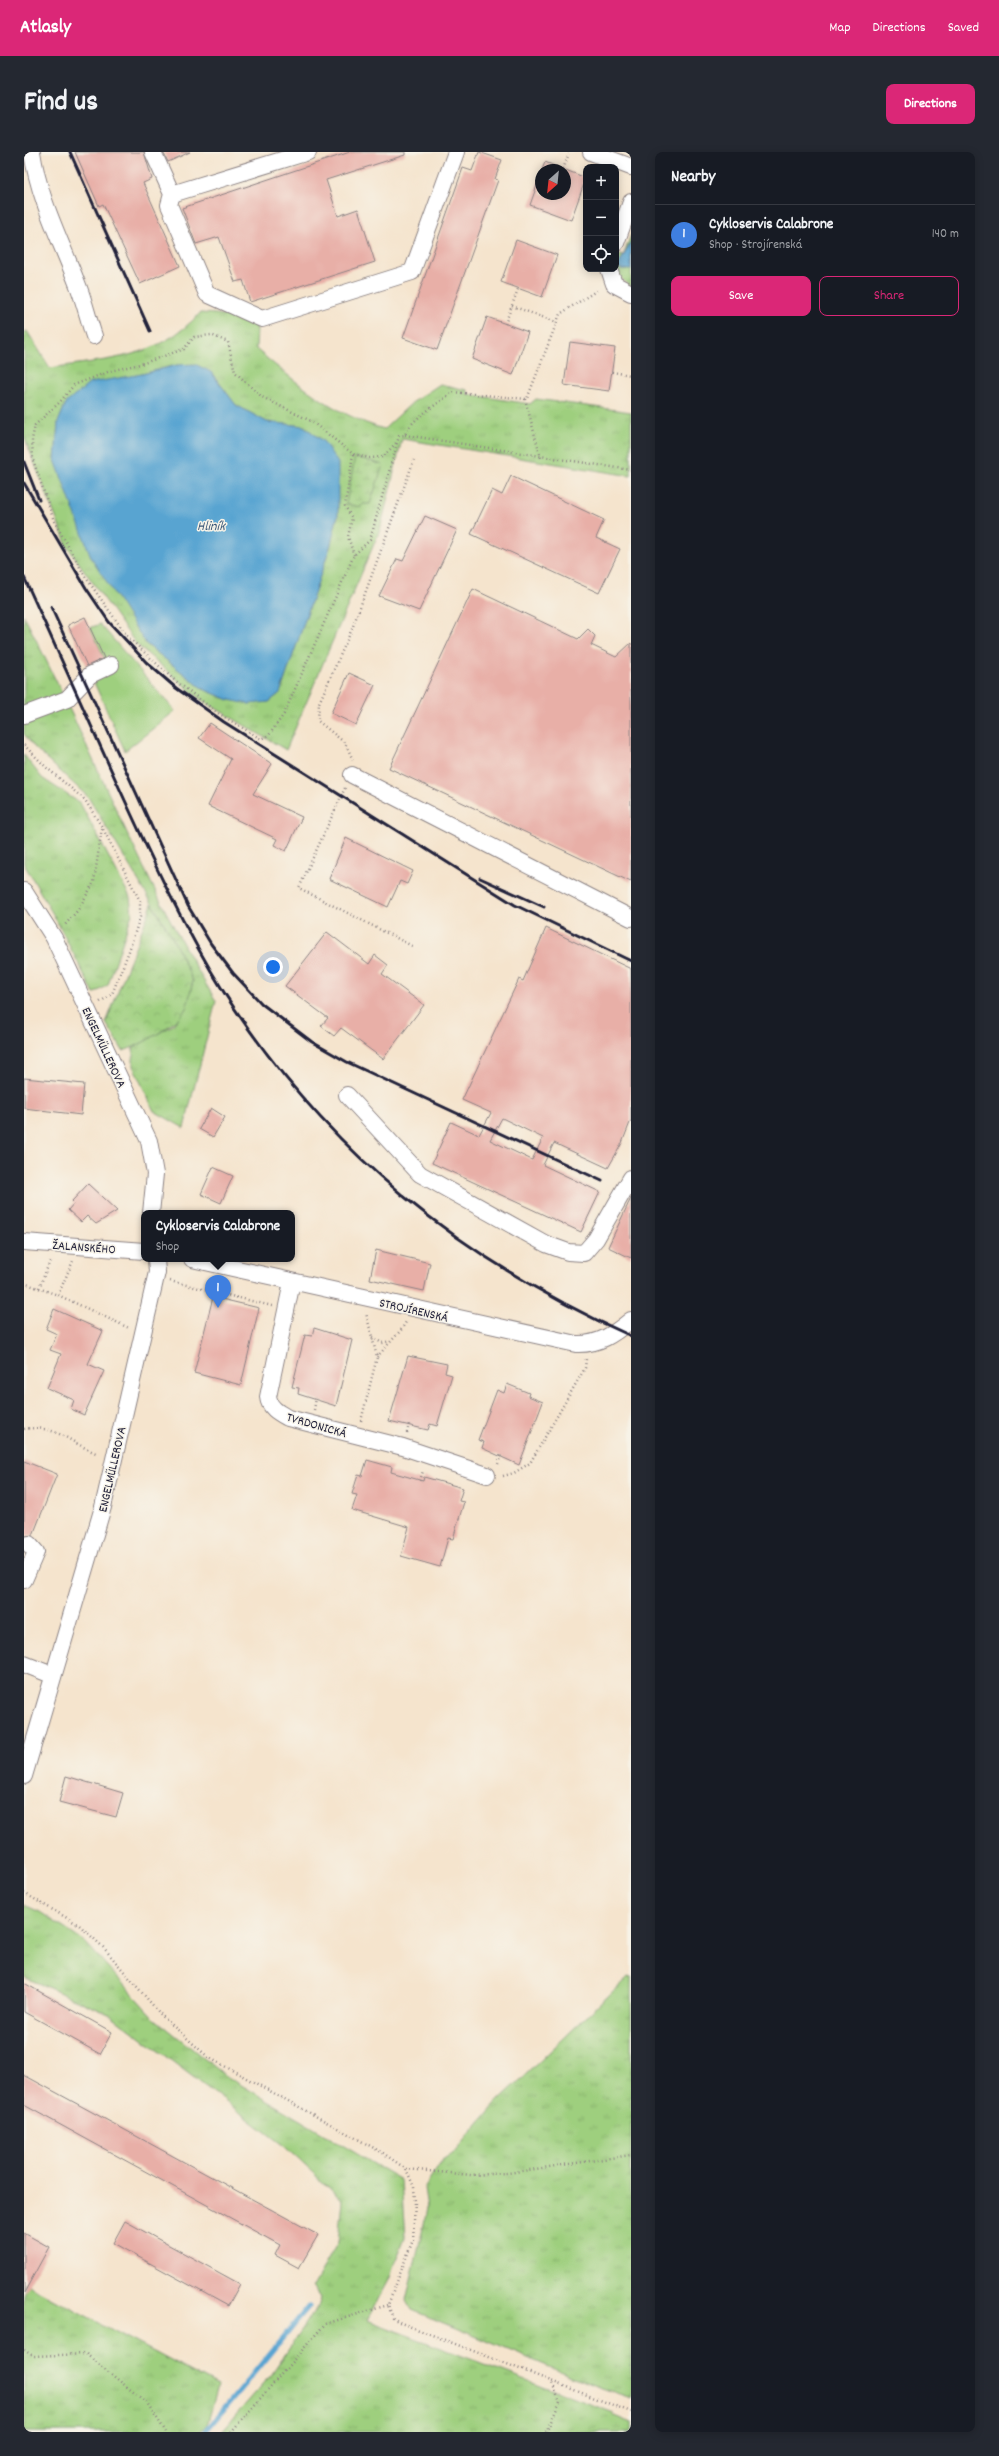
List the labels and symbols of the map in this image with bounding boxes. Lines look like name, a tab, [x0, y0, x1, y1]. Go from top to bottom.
north arrow	[535, 164, 571, 200]
water label: Hliník	[197, 517, 226, 537]
your location	[263, 957, 283, 977]
street label: ENGELMÜLLEROVA	[76, 1004, 130, 1092]
street label: ŽALANSKÉHO	[51, 1237, 116, 1260]
pin: 1	[205, 1275, 231, 1308]
street label: STROJÍRENSKÁ	[377, 1294, 450, 1329]
street label: TVRDONICKÁ	[284, 1409, 349, 1444]
street label: ENGELMÜLLEROVA	[94, 1425, 133, 1514]

